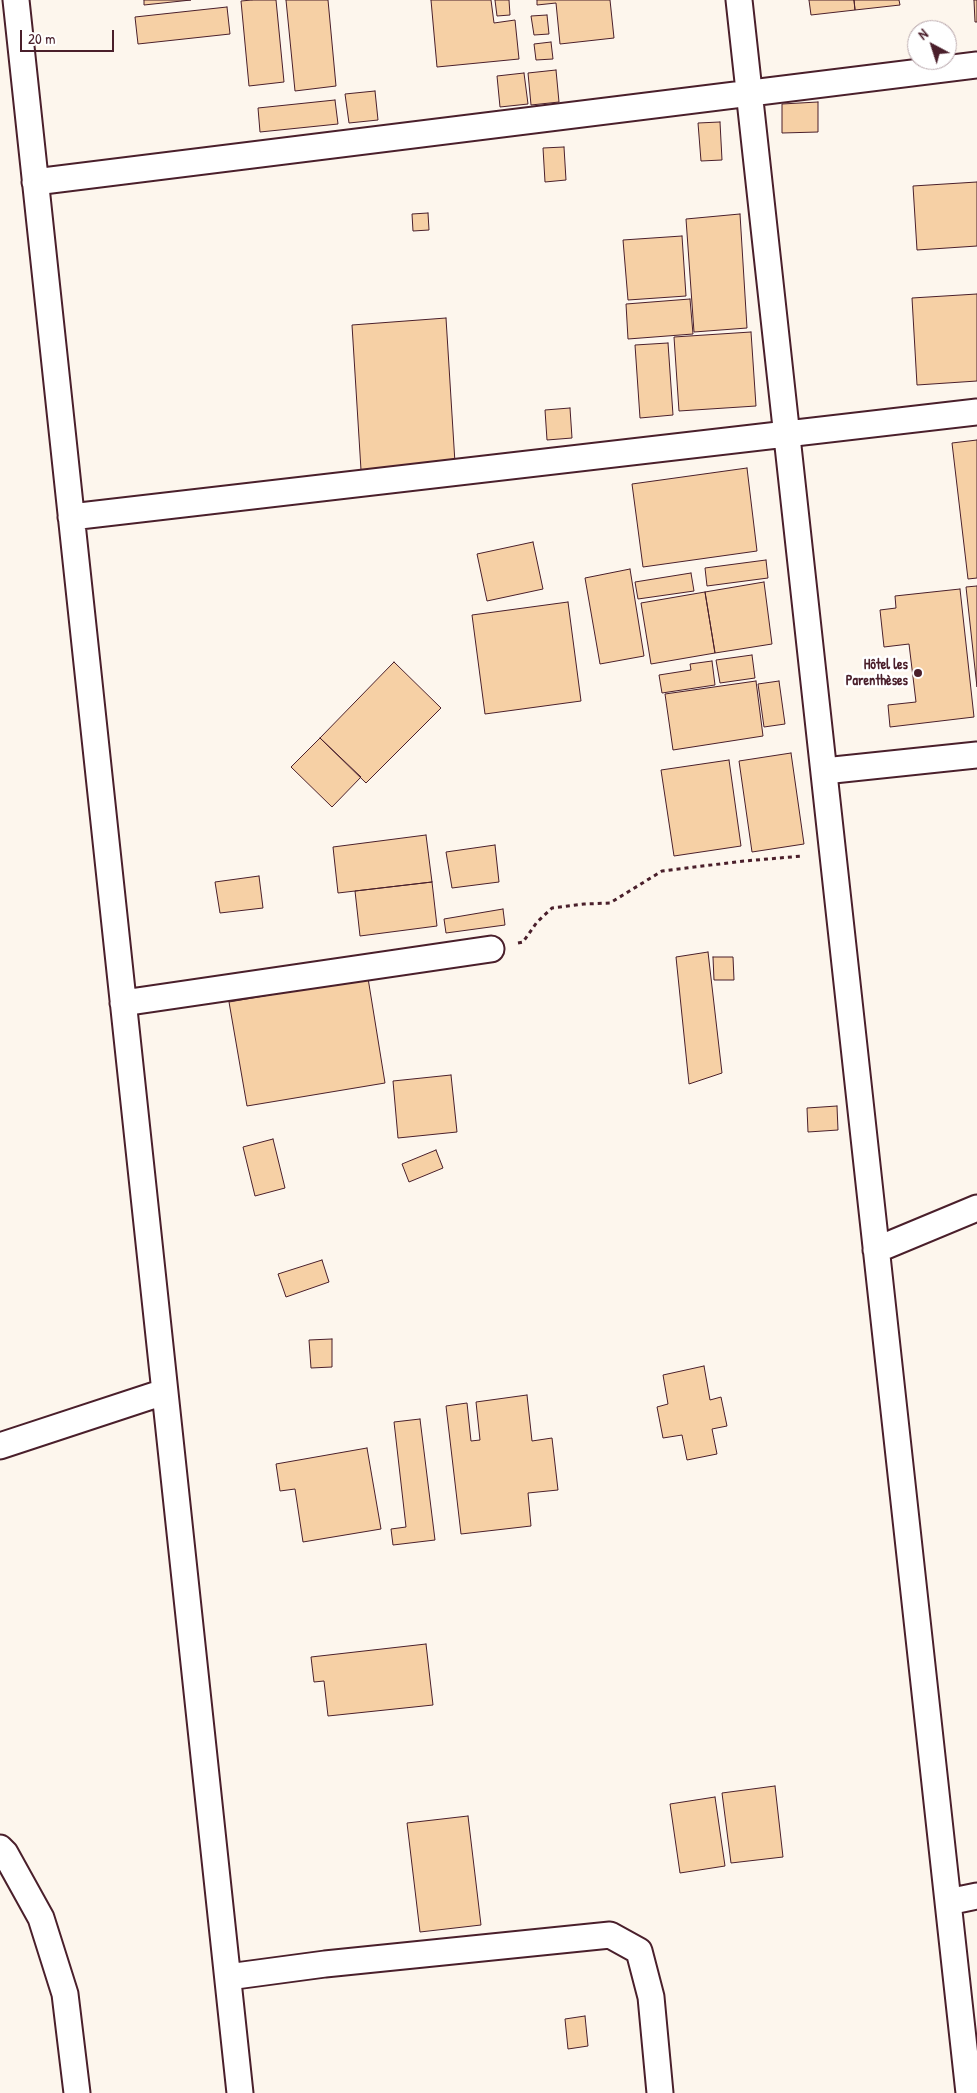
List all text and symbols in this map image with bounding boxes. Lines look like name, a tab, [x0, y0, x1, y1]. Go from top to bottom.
scale bar	[22, 20, 116, 52]
north arrow	[907, 20, 957, 70]
text: N	[914, 24, 932, 44]
text: 20 m	[28, 28, 55, 49]
place label: Hôtel les Parenthèses	[846, 657, 908, 690]
marker: Hôtel les Parenthèses	[912, 667, 924, 679]

